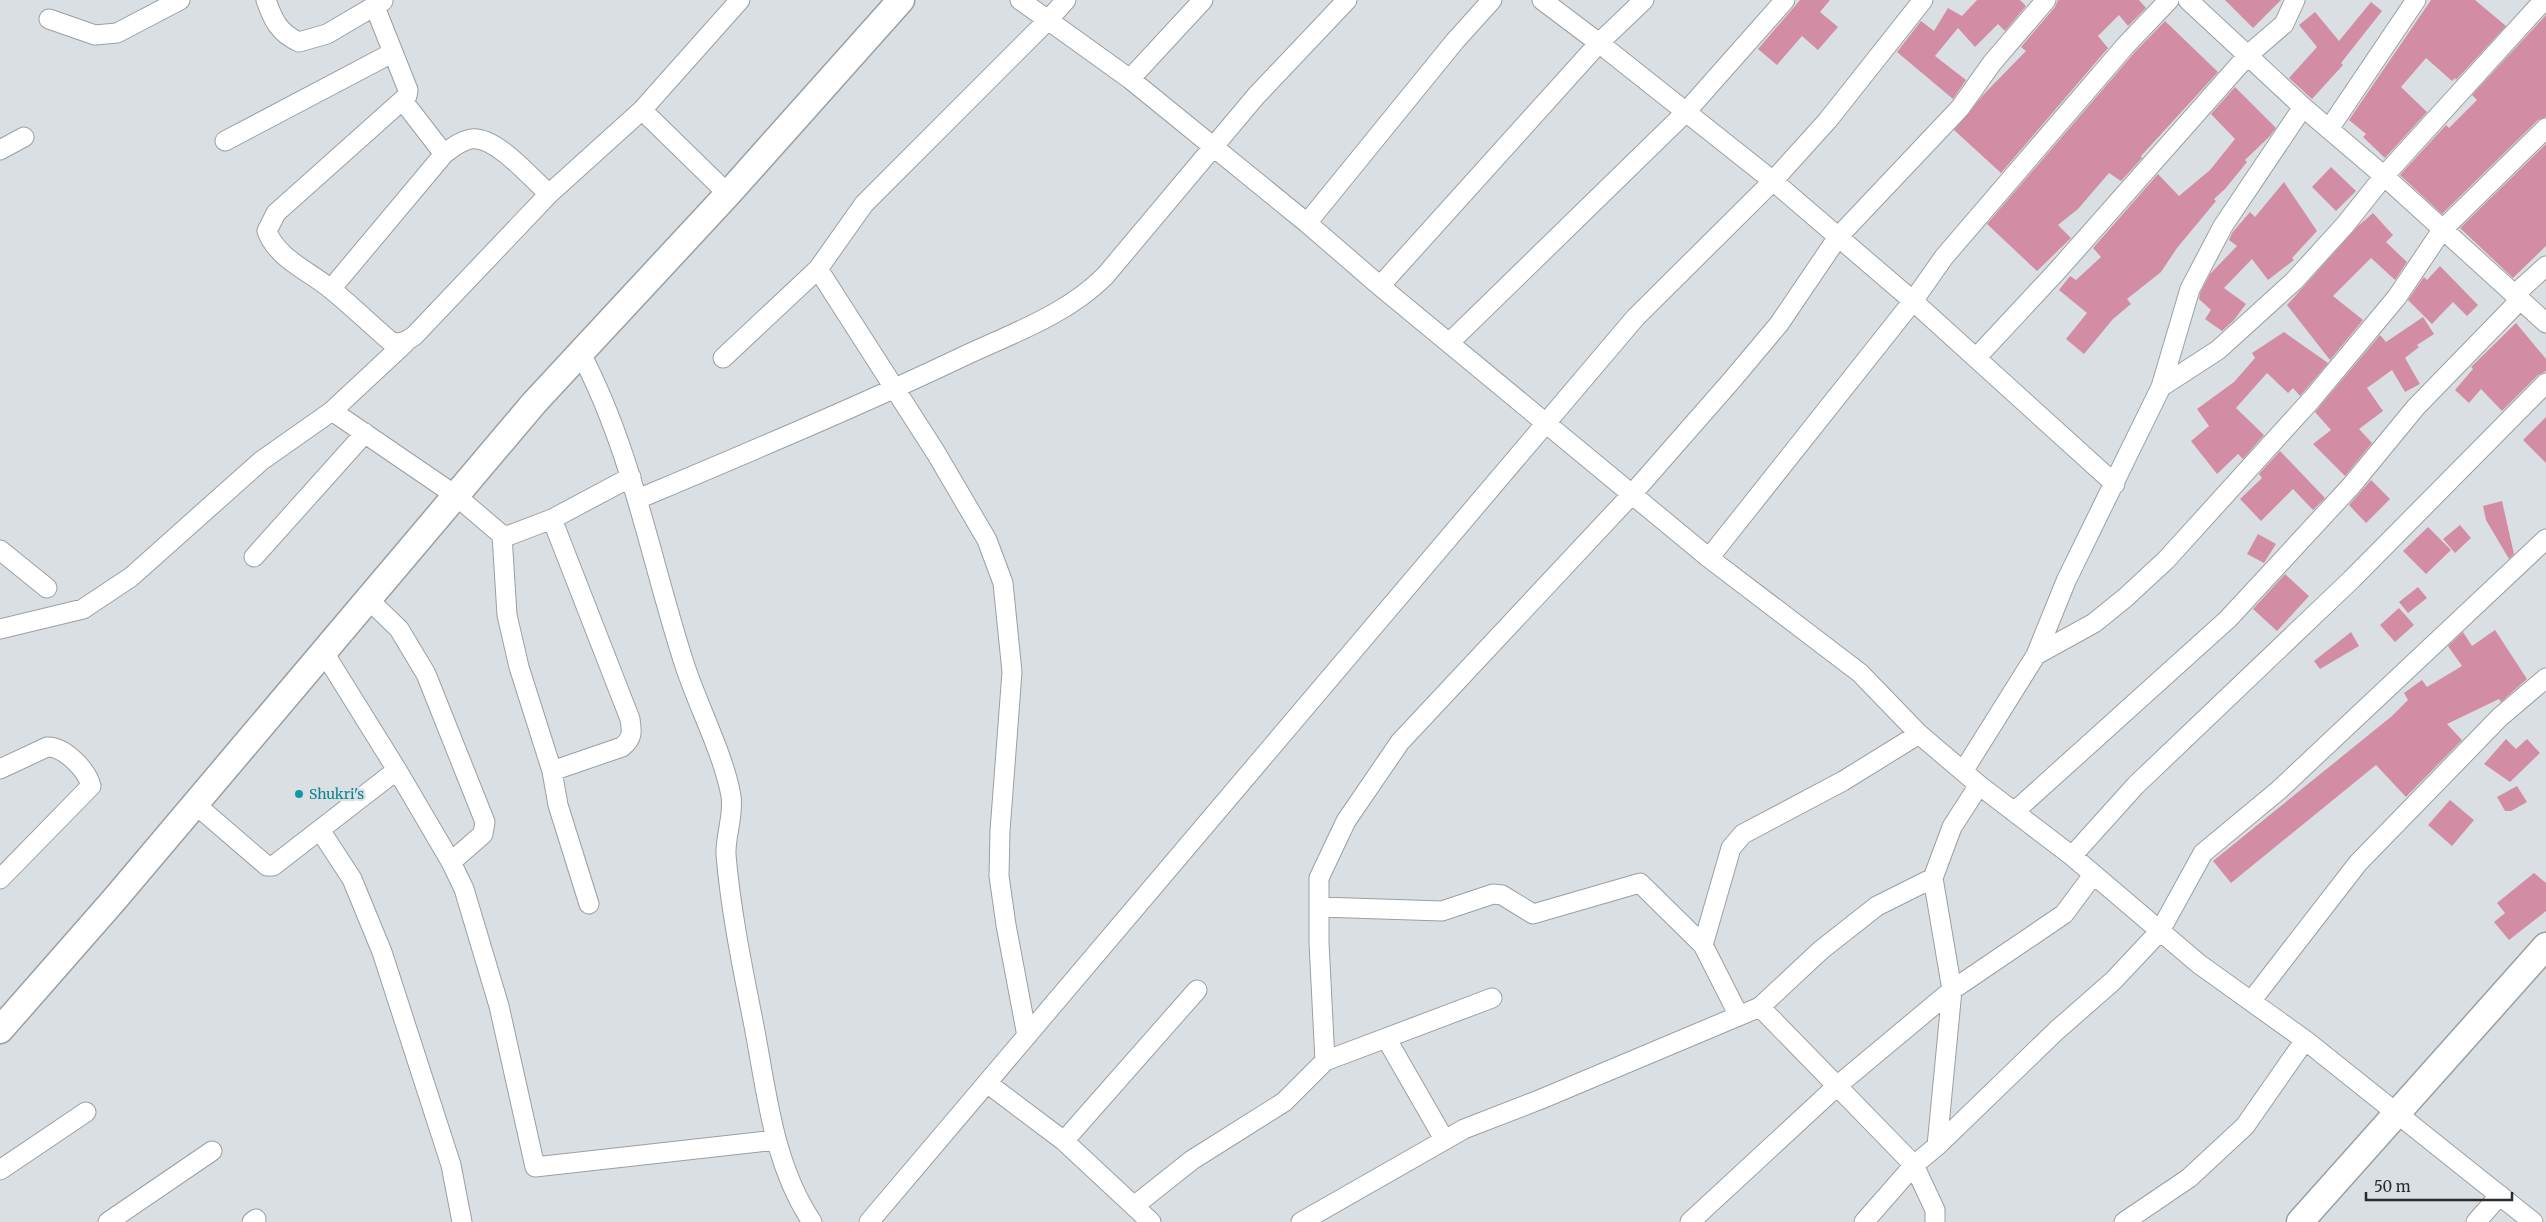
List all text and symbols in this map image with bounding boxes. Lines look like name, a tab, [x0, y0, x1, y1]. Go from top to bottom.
place label: Shukri's	[309, 785, 364, 803]
marker: Shukri's	[293, 788, 305, 800]
scale bar	[2366, 1170, 2512, 1202]
text: 50 m	[2374, 1177, 2411, 1196]

